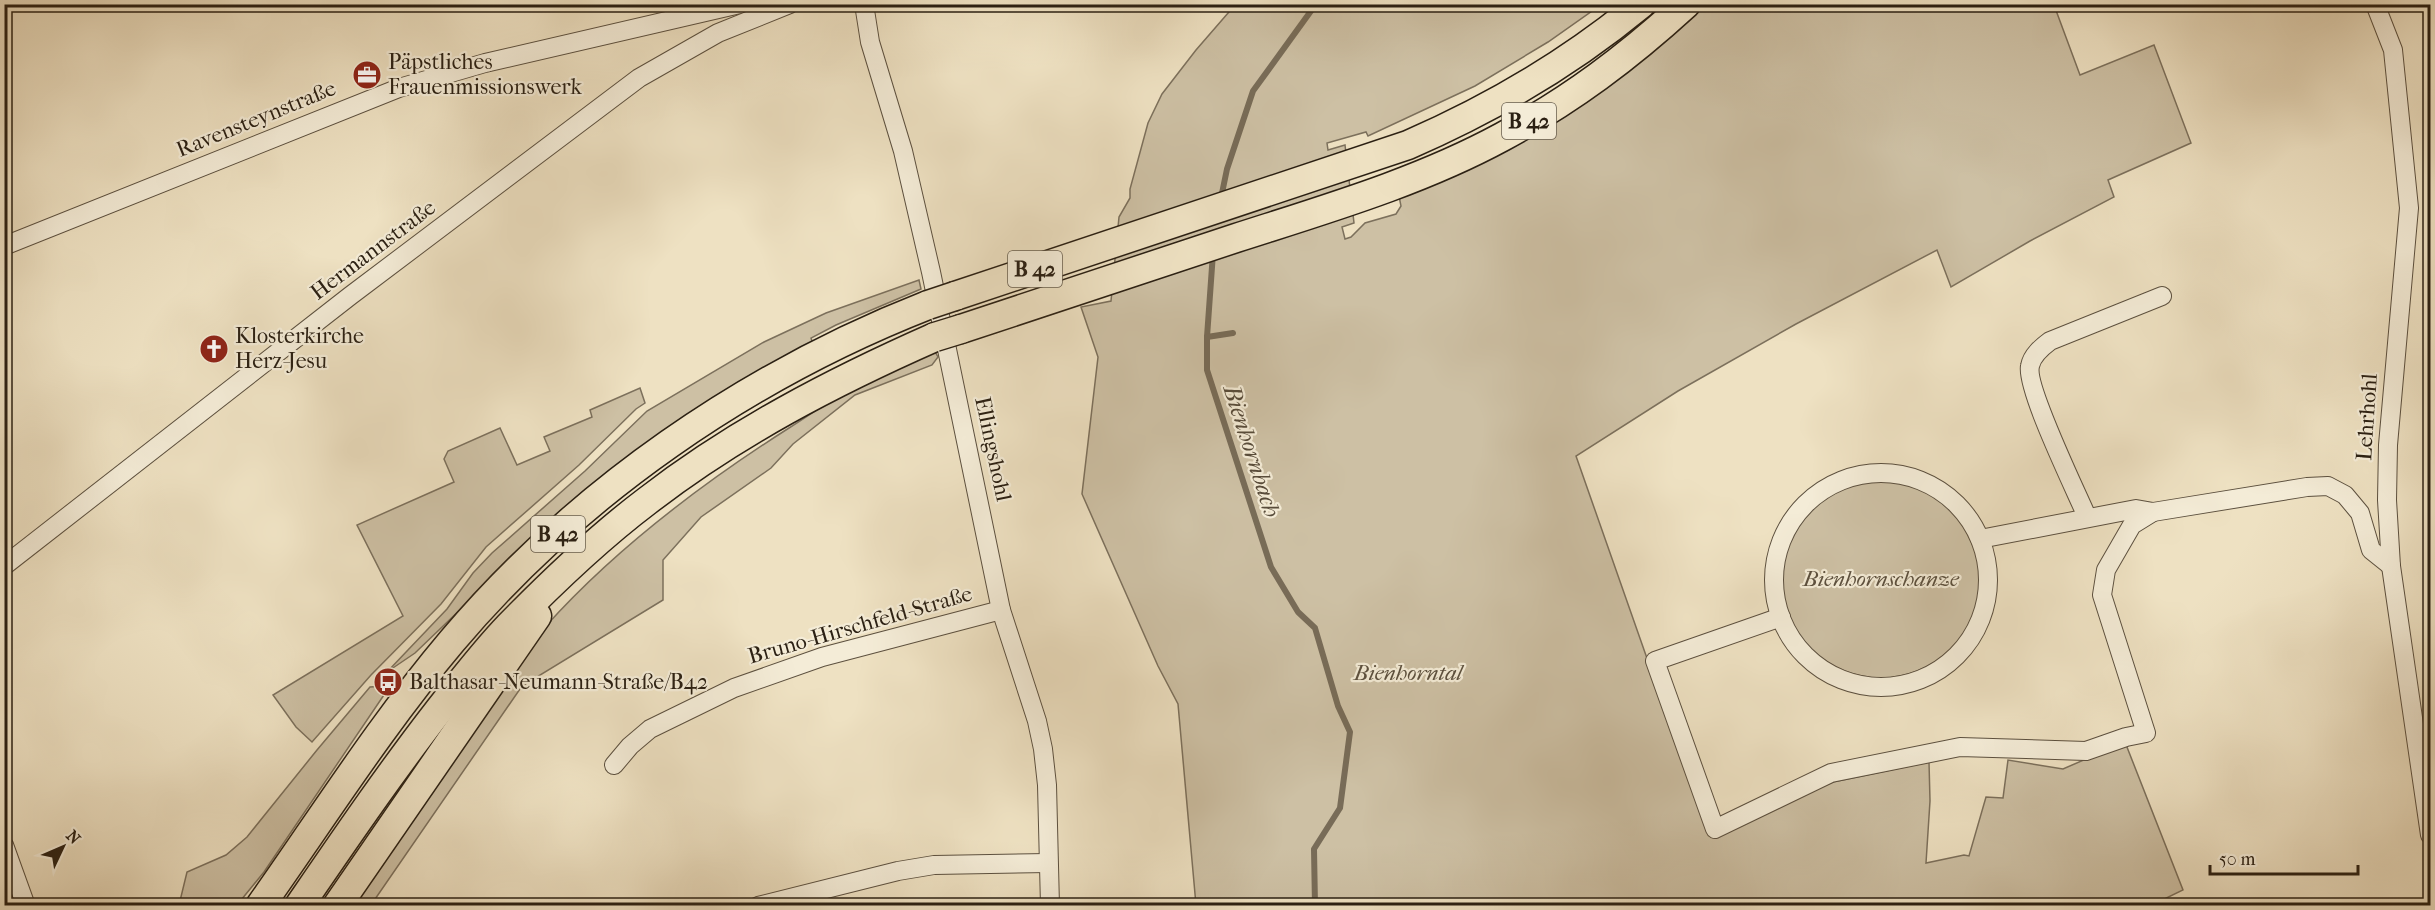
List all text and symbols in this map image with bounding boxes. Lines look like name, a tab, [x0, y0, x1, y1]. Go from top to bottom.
place label: Päpstliches Frauenmissionswerk	[388, 49, 582, 100]
office icon: Päpstliches Frauenmissionswerk	[351, 59, 383, 91]
street label: Ravensteynstraße	[172, 75, 340, 163]
road number: B 42	[1502, 103, 1556, 139]
street label: Hermannstraße	[305, 194, 441, 305]
road number: B 42	[1008, 251, 1062, 287]
place label: Klosterkirche Herz-Jesu	[235, 323, 364, 374]
church icon: Klosterkirche Herz-Jesu	[198, 333, 230, 365]
street label: Lehrhohl	[2351, 373, 2383, 461]
water label: Bienhornbach	[1217, 379, 1287, 521]
street label: Ellingshohl	[969, 394, 1017, 504]
road number: B 42	[531, 516, 585, 552]
park label: Bienhornschanze	[1802, 566, 1960, 592]
street label: Bruno-Hirschfeld-Straße	[745, 580, 975, 669]
park label: Bienhorntal	[1353, 660, 1465, 686]
bus stop icon: Balthasar-Neumann-Straße/B42	[372, 666, 404, 698]
place label: Balthasar-Neumann-Straße/B42	[409, 669, 708, 695]
north arrow	[33, 817, 93, 877]
text: N	[62, 826, 85, 849]
scale bar	[2210, 838, 2358, 876]
text: 50 m	[2219, 849, 2256, 870]

